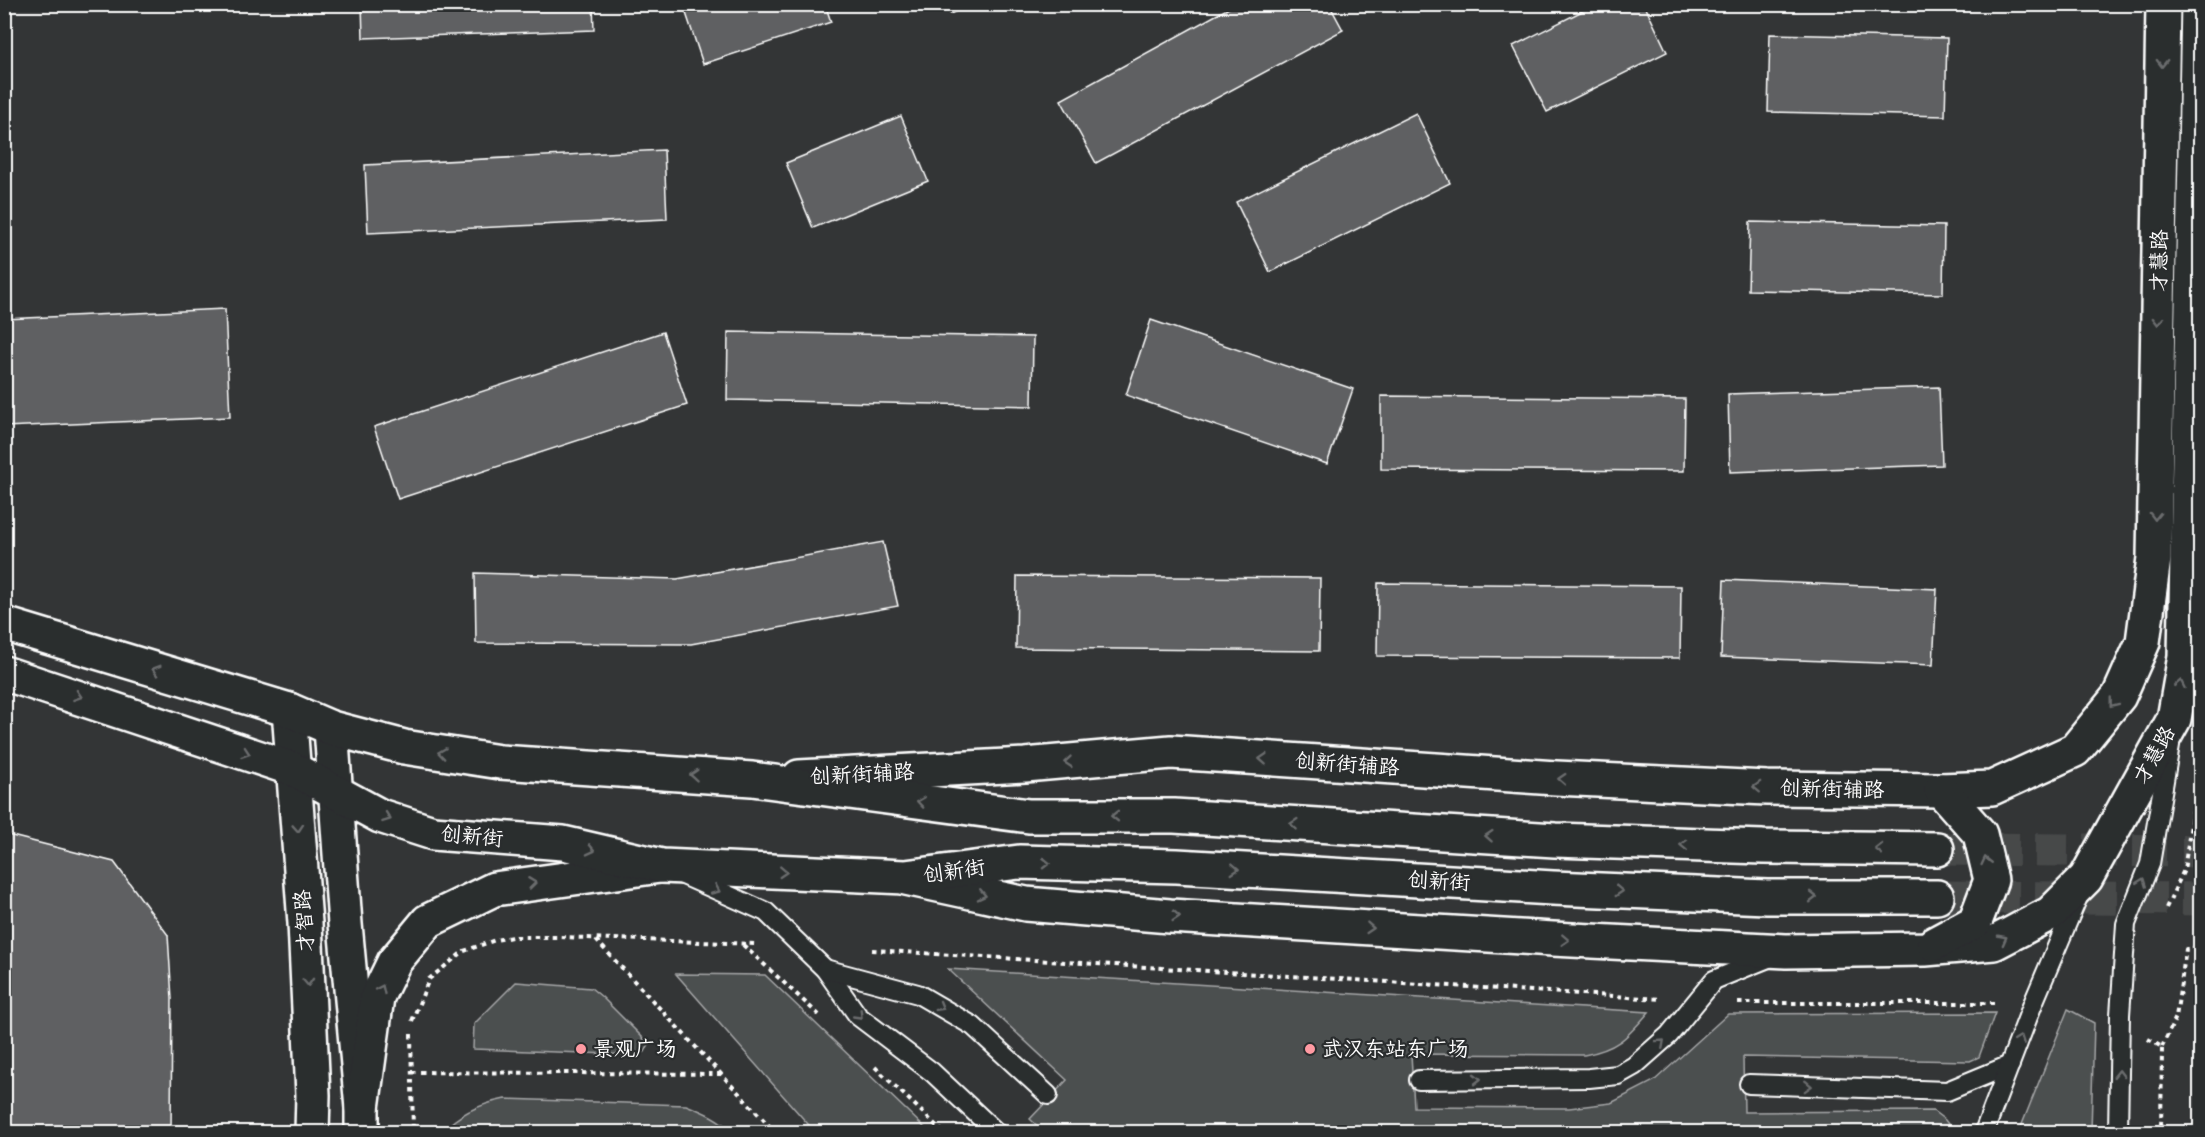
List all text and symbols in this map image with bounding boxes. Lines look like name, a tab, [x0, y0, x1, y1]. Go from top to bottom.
one-way arrow	[2155, 58, 2168, 67]
street label: 才慧路	[2144, 229, 2175, 293]
one-way arrow	[2152, 316, 2164, 325]
one-way arrow	[2149, 511, 2161, 520]
one-way arrow	[151, 665, 162, 677]
one-way arrow	[2173, 680, 2186, 690]
one-way arrow	[72, 689, 83, 701]
one-way arrow	[2109, 696, 2120, 707]
street label: 才慧路	[2126, 721, 2182, 790]
one-way arrow	[240, 745, 251, 758]
street label: 创新街辅路	[1294, 746, 1400, 783]
one-way arrow	[438, 748, 447, 760]
one-way arrow	[1258, 752, 1267, 765]
one-way arrow	[1064, 755, 1073, 768]
street label: 创新街辅路	[809, 757, 915, 792]
one-way arrow	[689, 769, 698, 782]
one-way arrow	[1558, 772, 1567, 785]
street label: 创新街辅路	[1779, 774, 1885, 805]
one-way arrow	[1752, 781, 1761, 794]
one-way arrow	[917, 796, 926, 808]
one-way arrow	[1111, 810, 1120, 822]
one-way arrow	[381, 811, 392, 824]
one-way arrow	[1290, 817, 1299, 830]
street label: 创新街	[439, 819, 505, 854]
one-way arrow	[291, 823, 304, 832]
one-way arrow	[1484, 830, 1493, 843]
one-way arrow	[1679, 838, 1688, 851]
one-way arrow	[586, 843, 596, 856]
one-way arrow	[1874, 843, 1883, 855]
street label: 创新街	[921, 853, 987, 890]
one-way arrow	[1042, 856, 1051, 869]
one-way arrow	[1981, 856, 1994, 866]
one-way arrow	[1231, 862, 1240, 875]
one-way arrow	[779, 865, 788, 878]
street label: 创新街	[1407, 865, 1471, 898]
one-way arrow	[528, 878, 537, 890]
one-way arrow	[2135, 878, 2148, 888]
one-way arrow	[709, 882, 720, 894]
one-way arrow	[1614, 884, 1623, 897]
one-way arrow	[977, 887, 987, 900]
street label: 才智路	[288, 889, 321, 953]
one-way arrow	[1809, 891, 1818, 903]
one-way arrow	[1171, 909, 1180, 922]
one-way arrow	[1366, 921, 1375, 934]
one-way arrow	[1561, 933, 1570, 946]
one-way arrow	[1996, 935, 2007, 946]
one-way arrow	[301, 977, 314, 986]
one-way arrow	[373, 984, 385, 995]
one-way arrow	[934, 999, 944, 1011]
one-way arrow	[852, 1008, 863, 1019]
one-way arrow	[2013, 1034, 2025, 1045]
place label: 景观广场	[593, 1035, 677, 1064]
place label: 武汉东站东广场	[1322, 1035, 1469, 1064]
one-way arrow	[1654, 1039, 1664, 1050]
marker: 景观广场	[574, 1042, 588, 1056]
marker: 武汉东站东广场	[1303, 1042, 1317, 1056]
one-way arrow	[2113, 1070, 2125, 1079]
one-way arrow	[1473, 1073, 1482, 1085]
one-way arrow	[1803, 1079, 1812, 1092]

